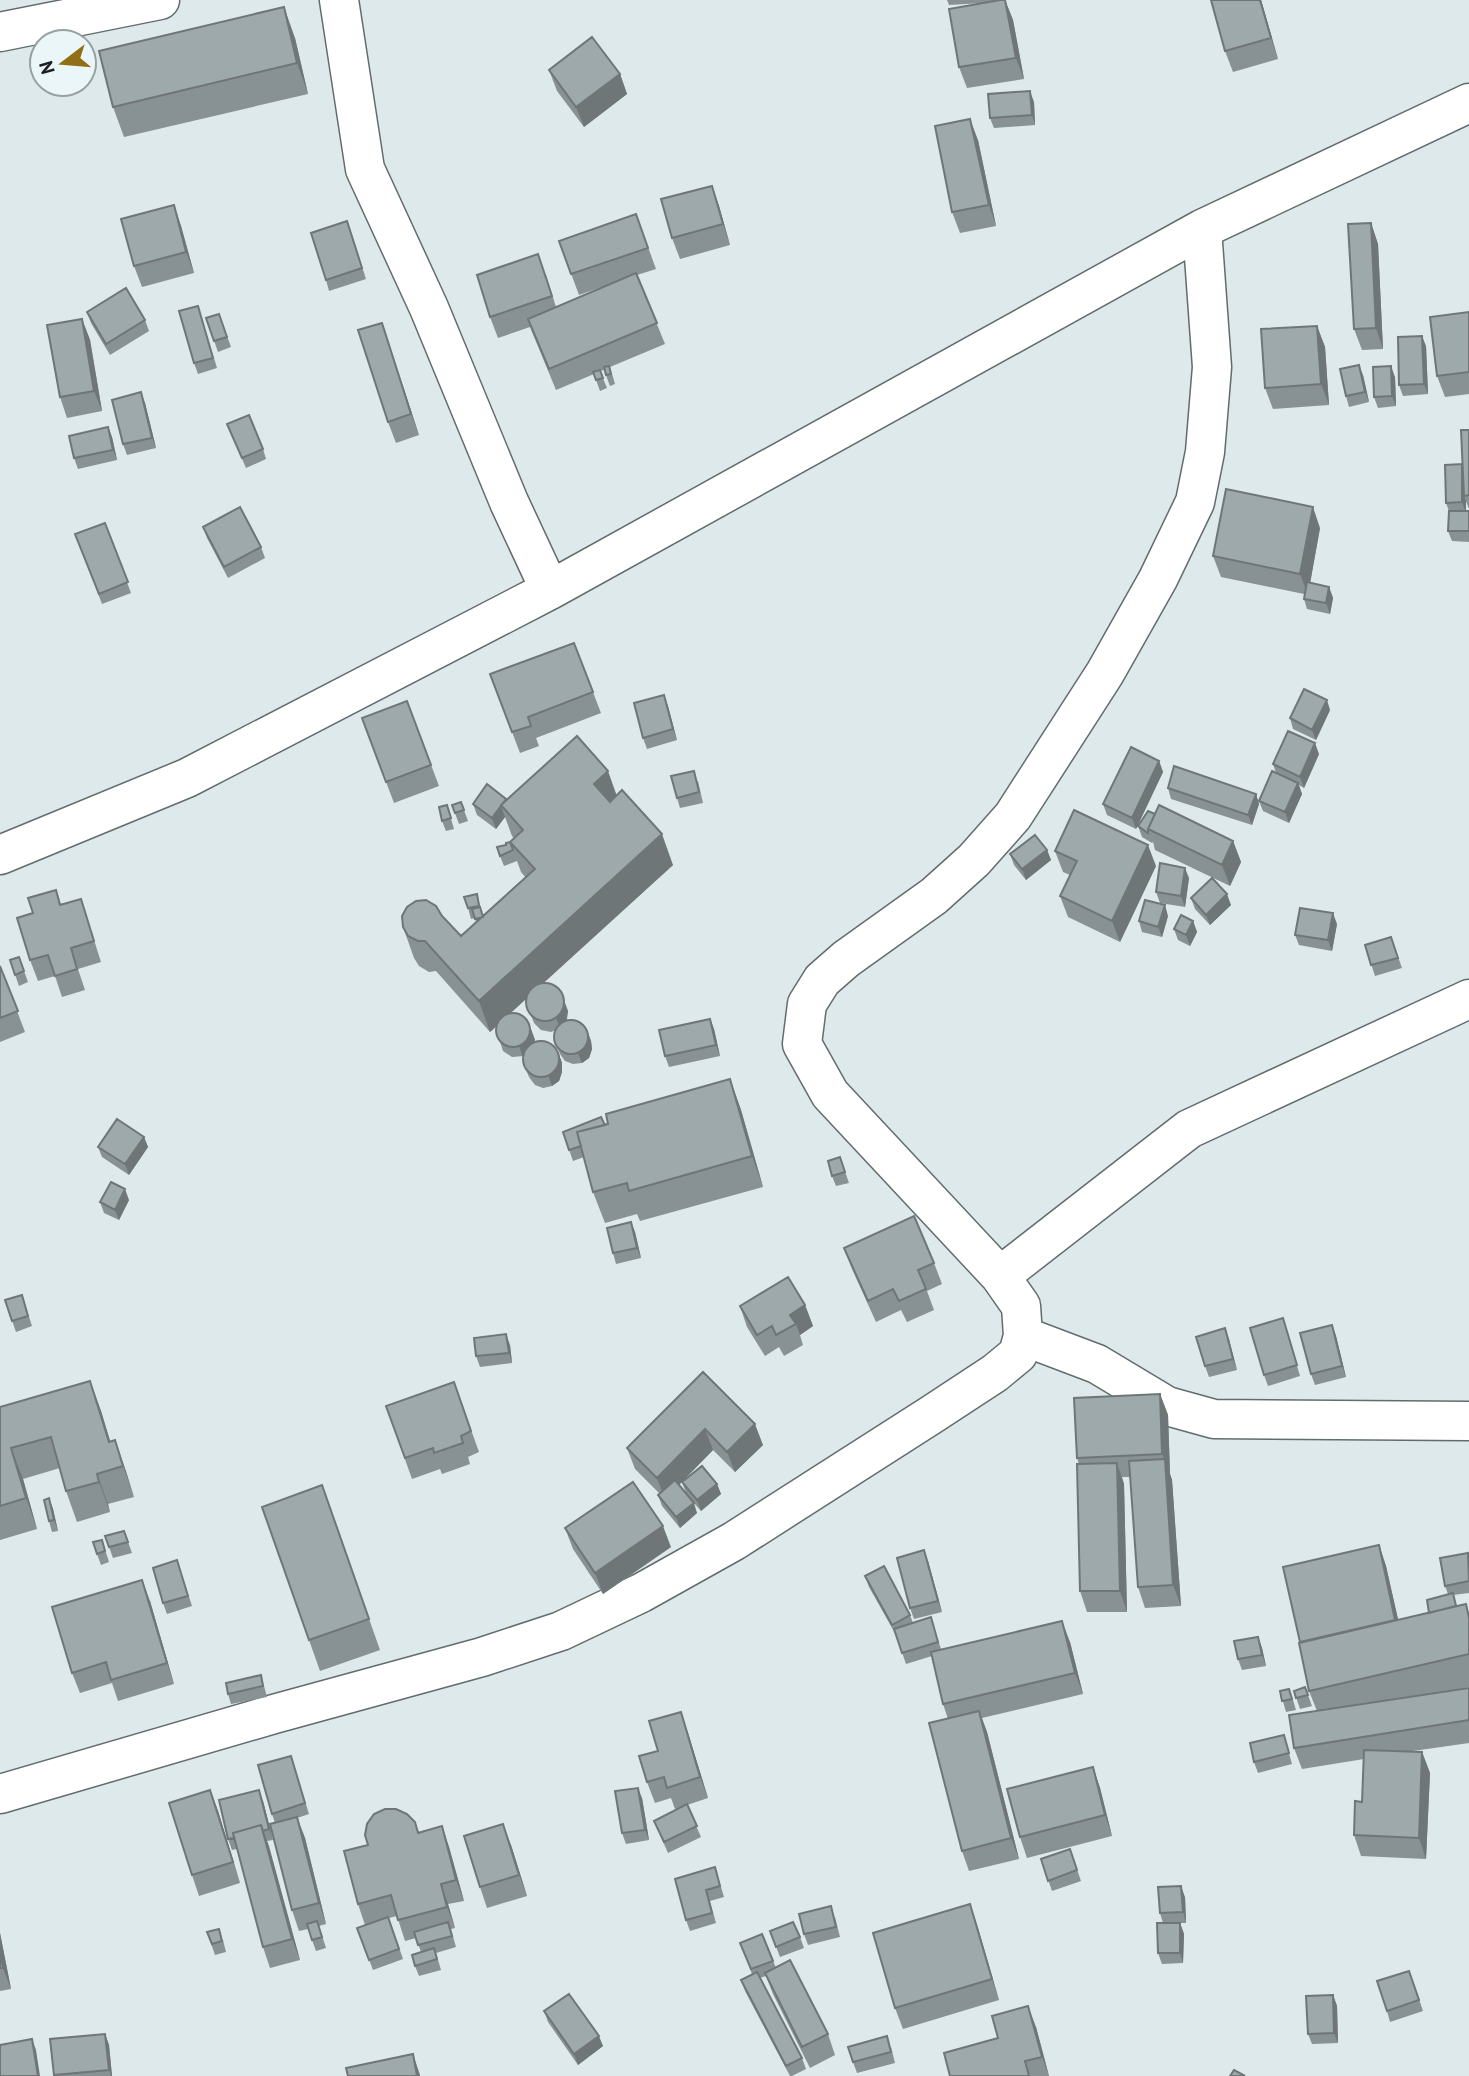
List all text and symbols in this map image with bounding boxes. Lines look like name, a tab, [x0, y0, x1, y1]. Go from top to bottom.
north arrow	[28, 28, 98, 98]
text: N	[33, 58, 60, 77]

